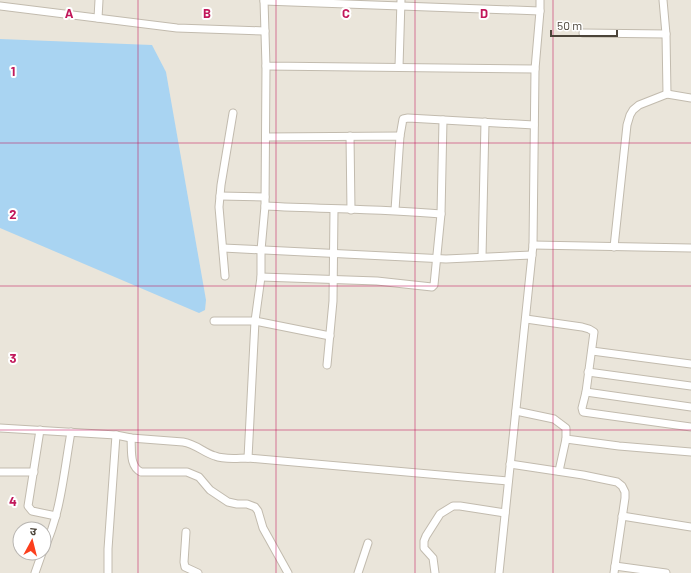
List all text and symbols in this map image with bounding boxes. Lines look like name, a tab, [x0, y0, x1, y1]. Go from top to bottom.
text: A	[65, 5, 74, 21]
text: B	[203, 5, 211, 21]
text: C	[342, 5, 350, 21]
text: D	[480, 5, 488, 21]
scale bar	[551, 12, 617, 38]
text: 50 m	[557, 18, 582, 32]
text: 1	[11, 63, 15, 79]
text: 2	[9, 206, 17, 222]
text: 3	[9, 350, 17, 366]
text: 4	[9, 493, 17, 509]
north arrow	[12, 521, 52, 561]
text: उ	[29, 524, 38, 537]

